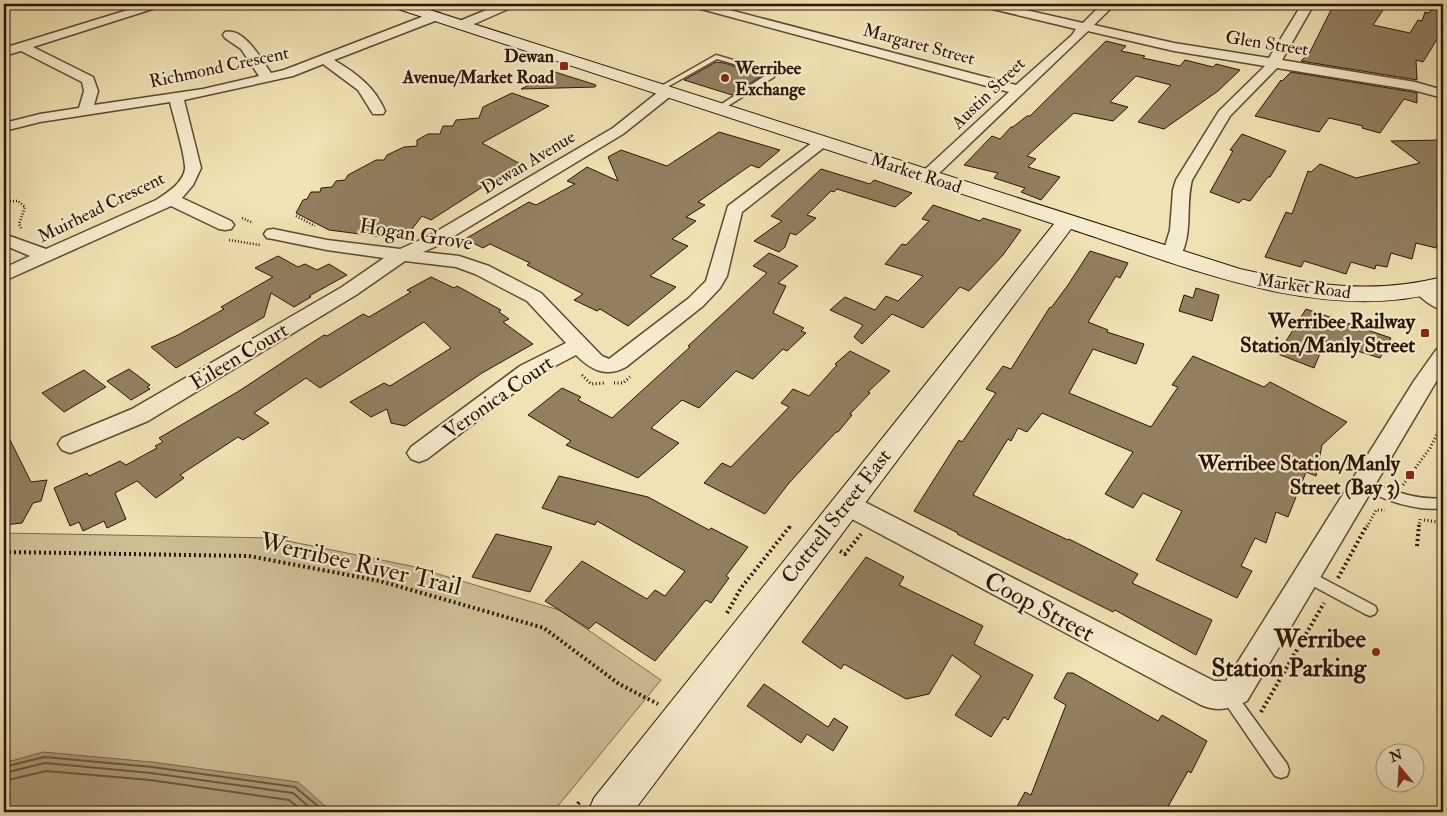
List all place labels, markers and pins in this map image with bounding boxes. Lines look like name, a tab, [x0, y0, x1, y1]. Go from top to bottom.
place label: Dewan Avenue/Market Road	[402, 45, 555, 89]
place label: Werribee Exchange	[734, 57, 806, 101]
marker: Dewan Avenue/Market Road	[558, 60, 570, 72]
marker: Werribee Exchange	[719, 72, 731, 84]
place label: Werribee Railway Station/Manly Street	[1240, 308, 1416, 359]
marker: Werribee Railway Station/Manly Street	[1419, 327, 1431, 339]
place label: Werribee Station/Manly Street (Bay 3)	[1197, 450, 1401, 501]
marker: Werribee Station/Manly Street (Bay 3)	[1404, 469, 1416, 481]
place label: Werribee Station Parking	[1212, 624, 1368, 684]
marker: Werribee Station Parking	[1370, 646, 1382, 658]

